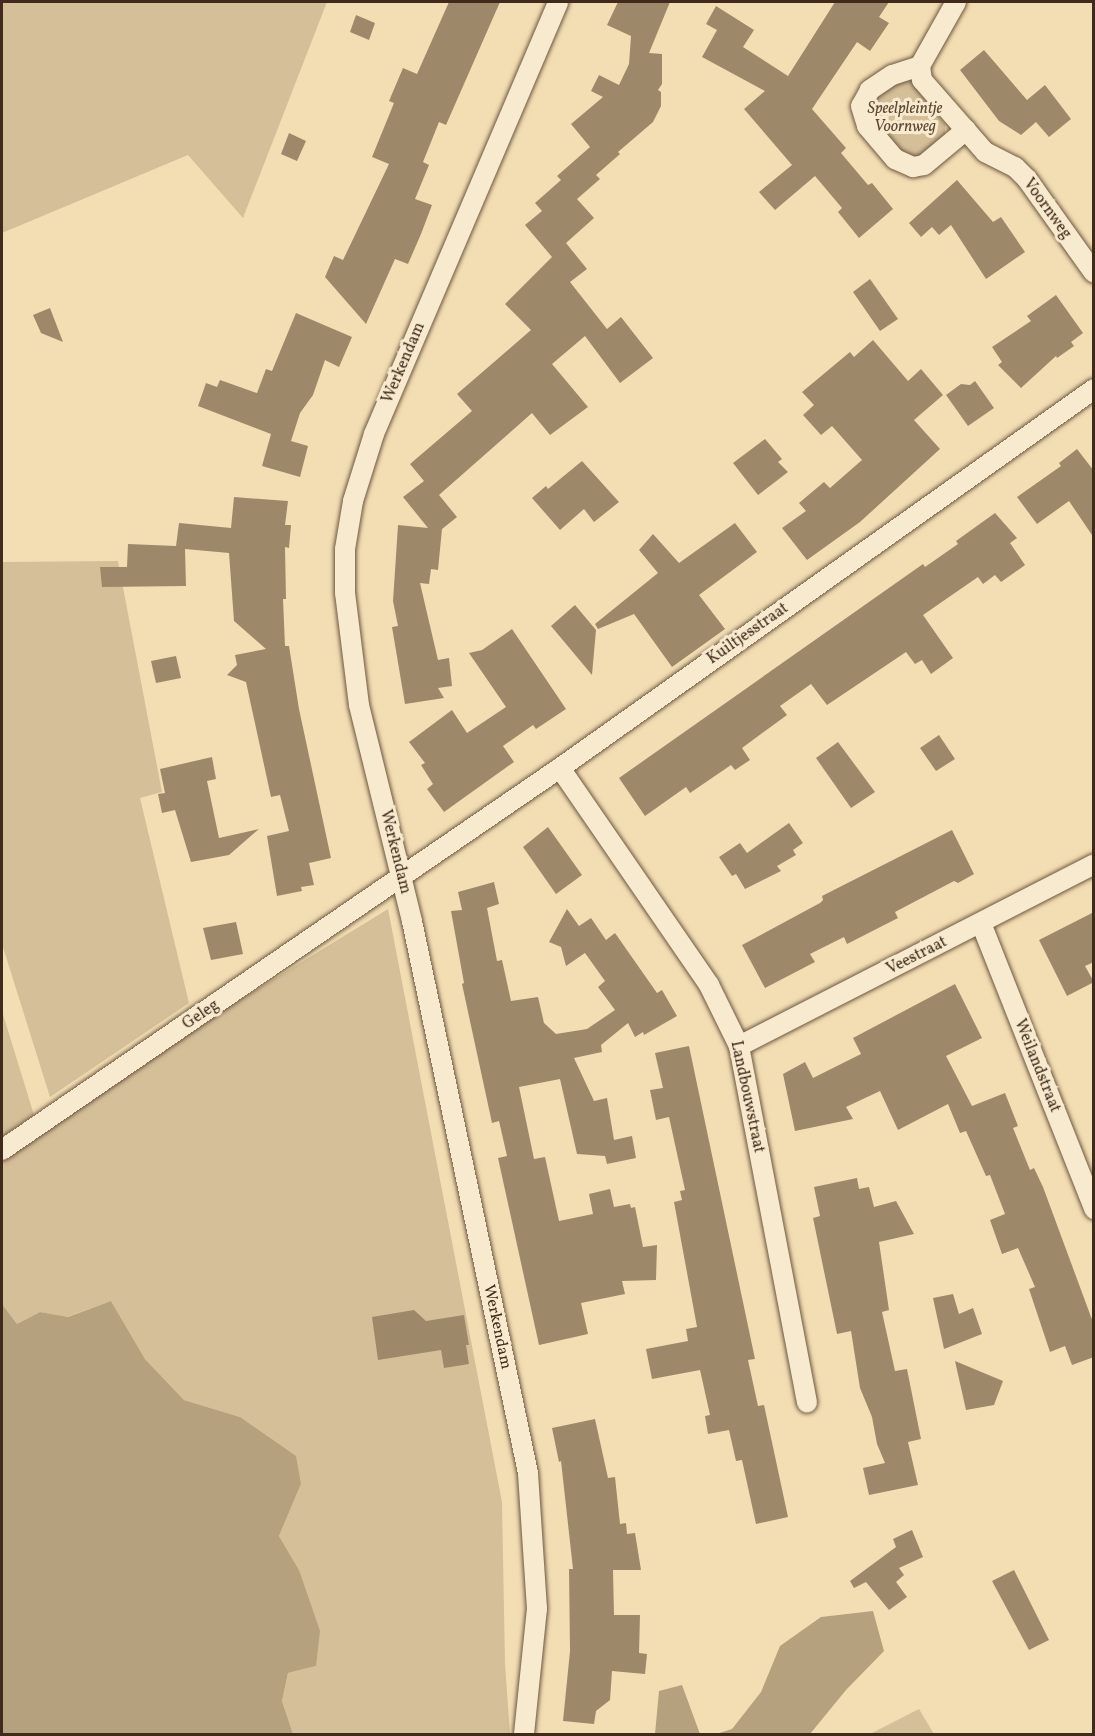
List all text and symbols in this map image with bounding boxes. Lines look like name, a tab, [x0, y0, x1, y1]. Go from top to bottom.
park label: Speelpleintje Voornweg	[868, 99, 942, 137]
street label: Voornweg	[1019, 175, 1075, 243]
street label: Werkendam	[378, 320, 430, 406]
street label: Kuiltjesstraat	[704, 599, 792, 669]
street label: Werkendam	[375, 808, 415, 896]
street label: Veestraat	[884, 933, 950, 979]
street label: Geleg	[179, 996, 223, 1034]
street label: Weilandstraat	[1010, 1017, 1064, 1115]
street label: Landbouwstraat	[726, 1039, 768, 1155]
street label: Werkendam	[479, 1283, 515, 1371]

